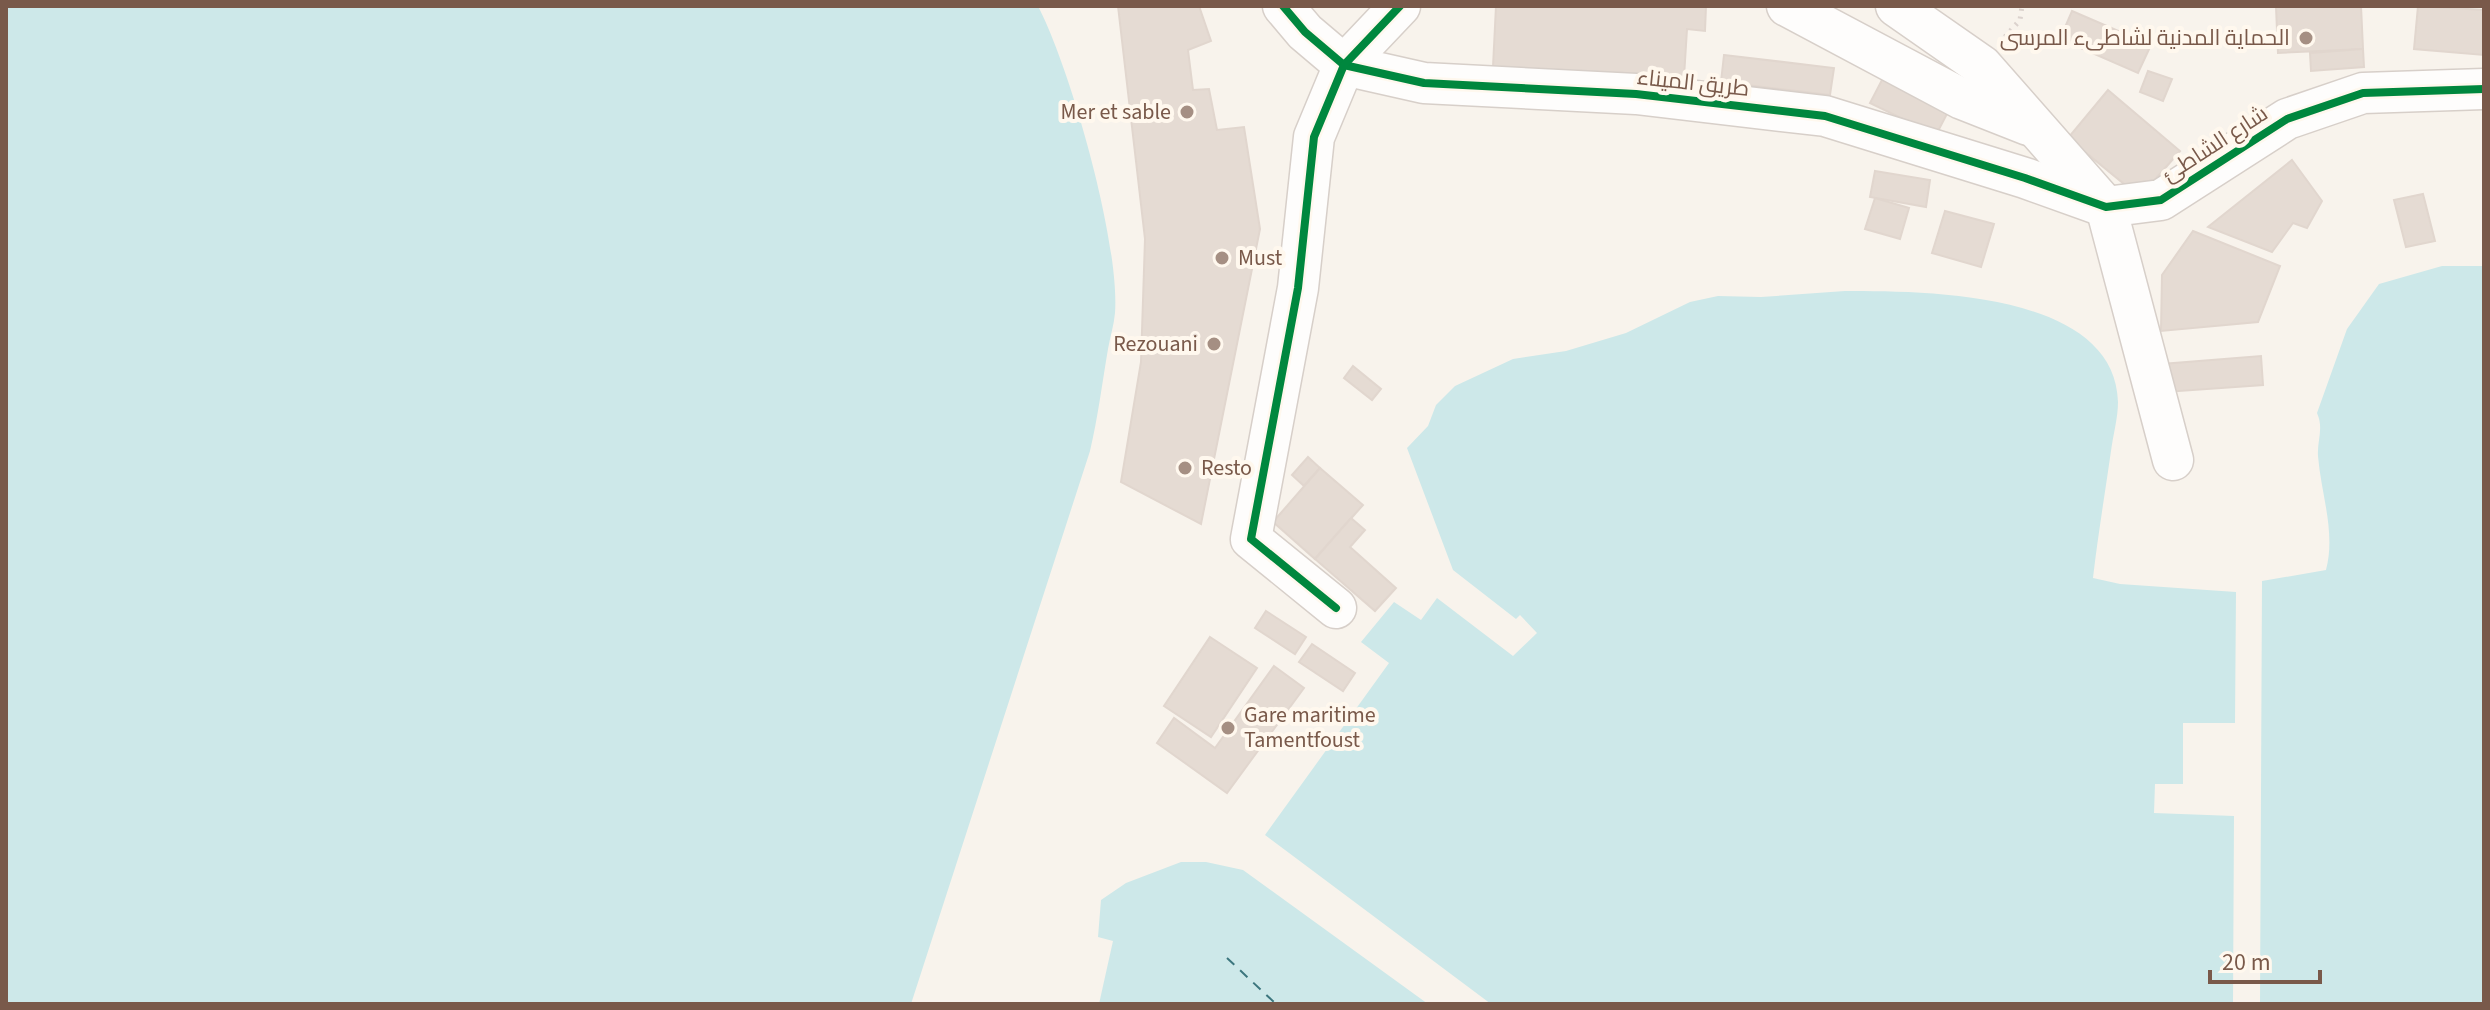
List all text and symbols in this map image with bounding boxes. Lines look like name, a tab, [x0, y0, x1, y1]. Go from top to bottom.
place label: الحماية المدنية لشاطىء المرسى	[2000, 22, 2290, 54]
marker: الحماية المدنية لشاطىء المرسى	[2297, 29, 2315, 47]
street label: طريق الميناء	[1635, 61, 1751, 105]
place label: Mer et sable	[1061, 96, 1171, 128]
street label: شارع الشاطئ	[2156, 98, 2274, 190]
marker: Mer et sable	[1178, 103, 1196, 121]
place label: Must	[1238, 242, 1283, 274]
marker: Must	[1213, 249, 1231, 267]
place label: Rezouani	[1113, 328, 1198, 360]
marker: Rezouani	[1205, 335, 1223, 353]
place label: Resto	[1201, 452, 1252, 484]
marker: Resto	[1176, 459, 1194, 477]
place label: Gare maritime Tamentfoust	[1244, 699, 1376, 756]
marker: Gare maritime Tamentfoust	[1219, 719, 1237, 737]
scale bar	[2210, 934, 2320, 984]
text: 20 m	[2222, 945, 2271, 980]

